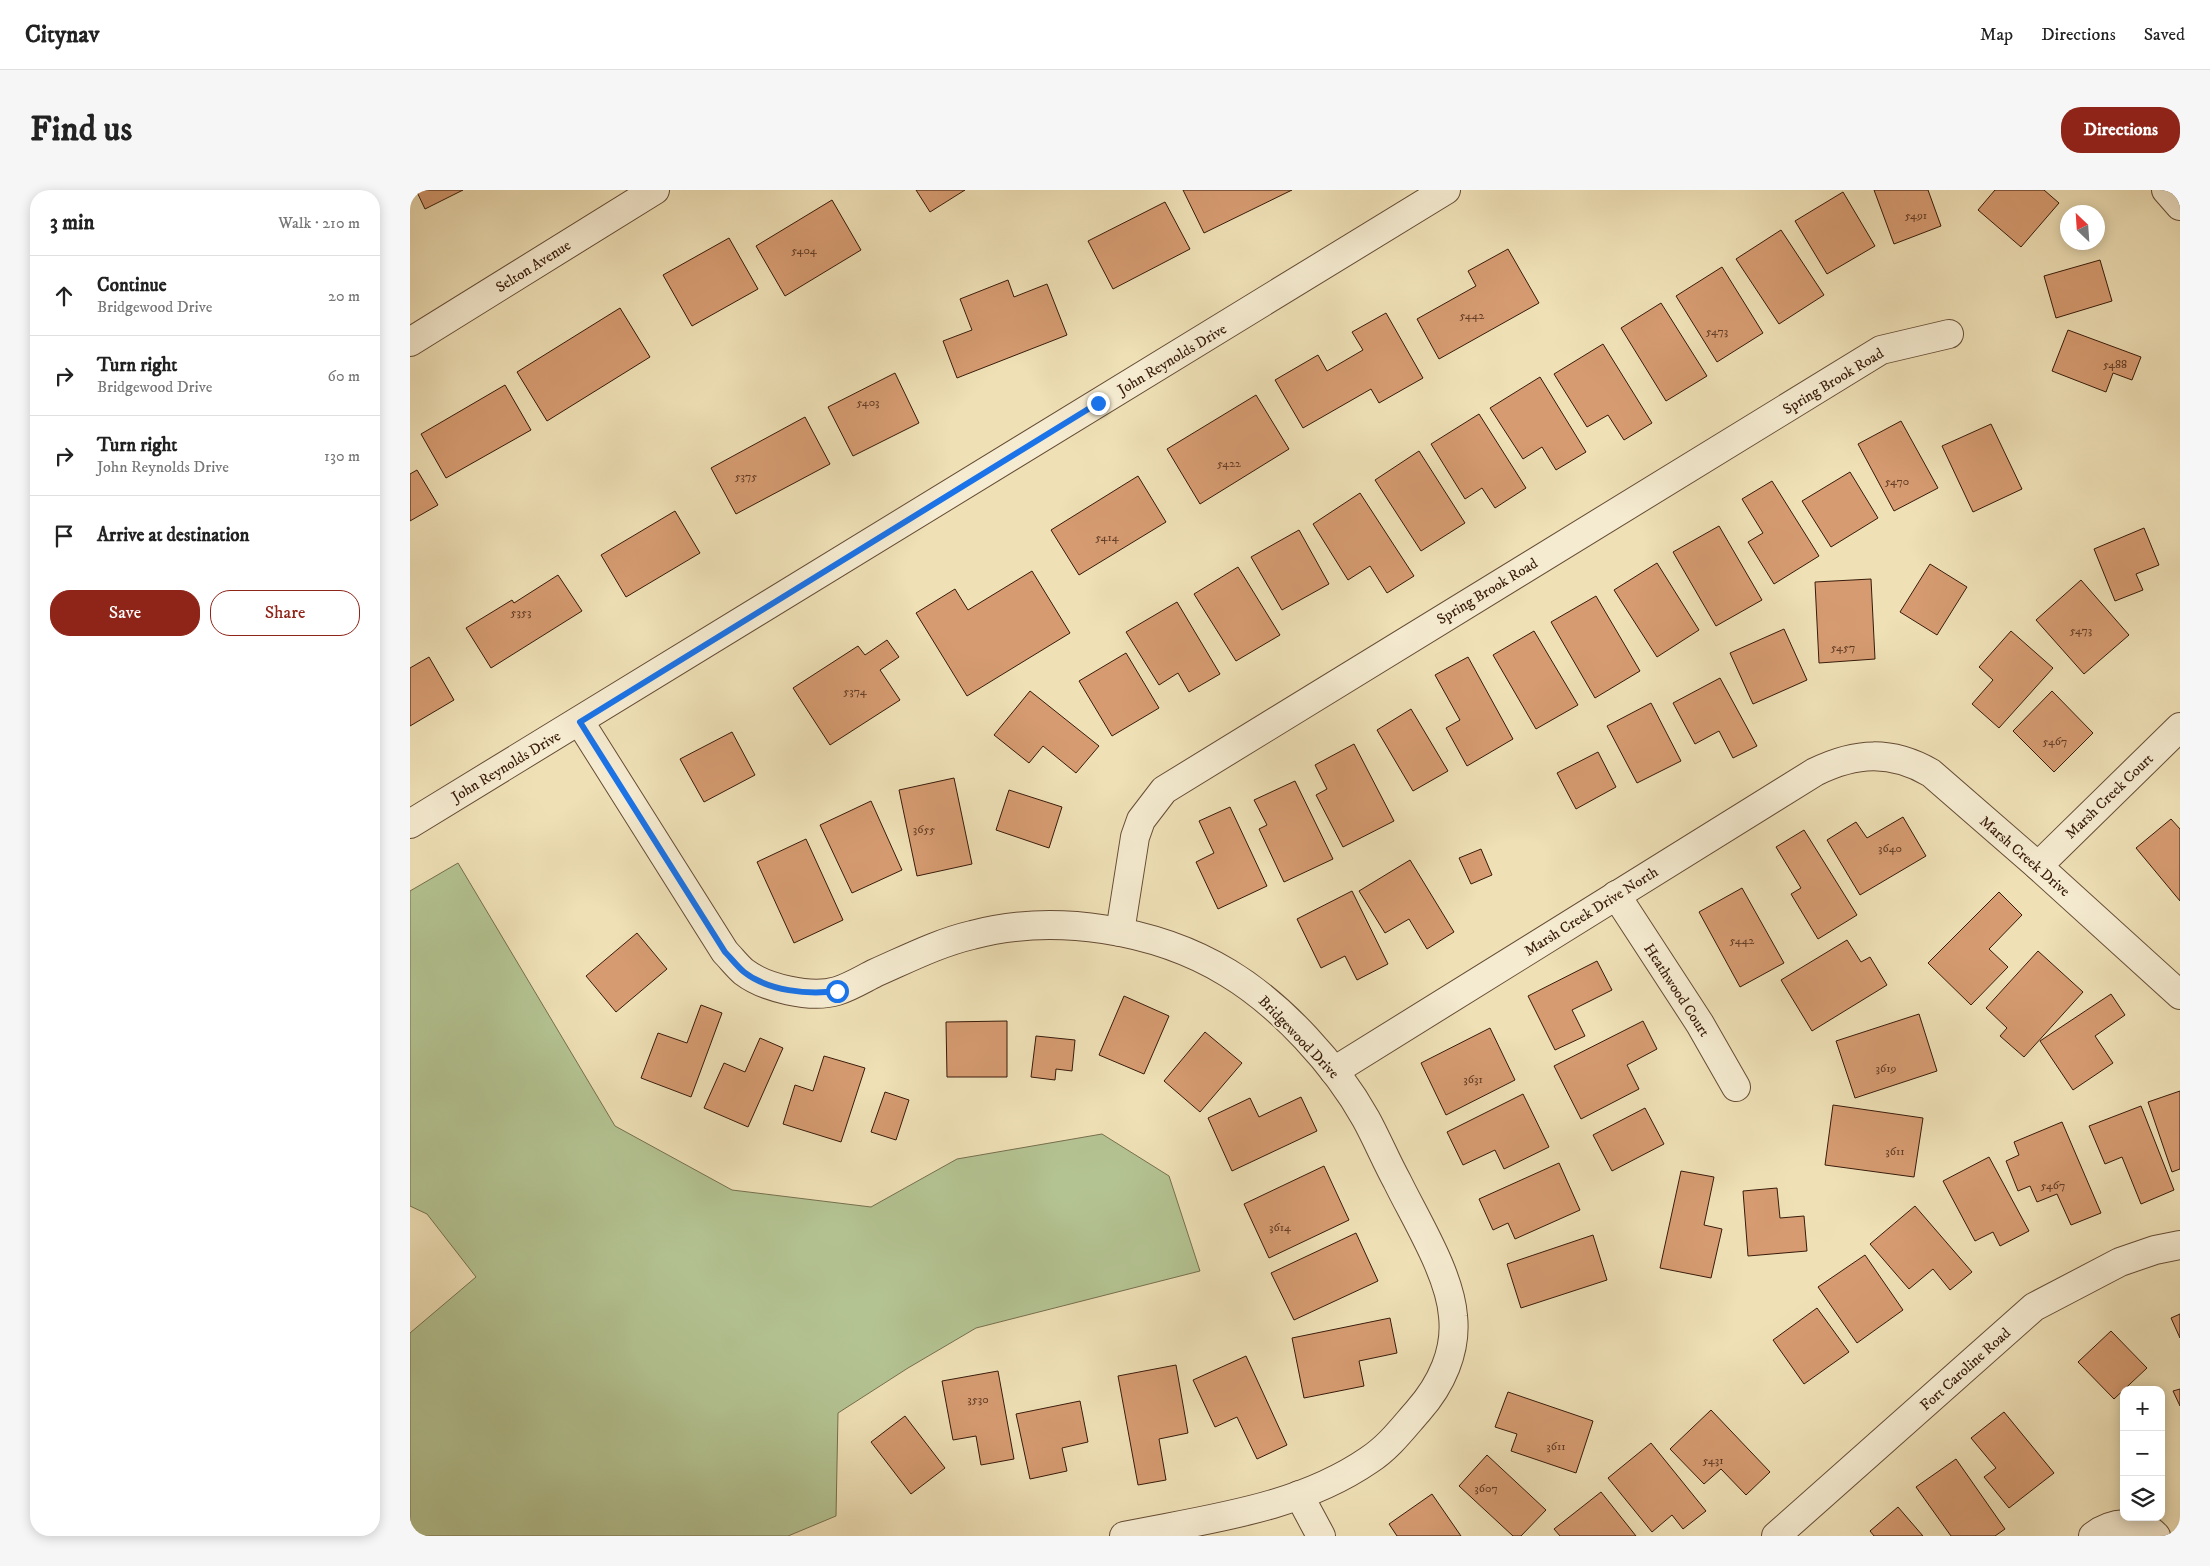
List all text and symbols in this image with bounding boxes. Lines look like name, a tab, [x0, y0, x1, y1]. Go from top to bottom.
text: Citynav	[25, 20, 99, 50]
text: Map	[1980, 24, 2013, 46]
text: Directions	[2041, 24, 2116, 46]
text: Saved	[2144, 24, 2185, 46]
button: Directions	[2061, 107, 2180, 153]
text: Find us	[30, 108, 132, 152]
north arrow	[2060, 205, 2105, 250]
house number: 5491	[1905, 208, 1927, 223]
text: 3 min	[50, 210, 95, 236]
text: Walk · 210 m	[278, 213, 360, 233]
street label: Selton Avenue	[492, 236, 574, 297]
house number: 5404	[791, 243, 818, 258]
text: Continue	[97, 274, 167, 297]
icon: ahead	[50, 282, 78, 310]
text: 20 m	[328, 286, 360, 306]
text: Bridgewood Drive	[97, 297, 212, 317]
house number: 5442	[1459, 308, 1485, 323]
street label: John Reynolds Drive	[1113, 319, 1230, 400]
house number: 5473	[1706, 324, 1728, 339]
street label: Spring Brook Road	[1779, 344, 1888, 419]
text: Turn right	[97, 354, 177, 377]
house number: 5488	[2103, 357, 2127, 372]
icon: right	[50, 362, 78, 390]
text: 60 m	[328, 366, 360, 386]
text: Bridgewood Drive	[97, 377, 212, 397]
route end	[1087, 392, 1110, 415]
house number: 5403	[856, 395, 880, 410]
text: Turn right	[97, 434, 177, 457]
icon: right	[50, 442, 78, 470]
text: 130 m	[324, 446, 360, 466]
house number: 5422	[1217, 456, 1241, 471]
text: John Reynolds Drive	[97, 457, 229, 477]
house number: 5375	[735, 469, 757, 484]
house number: 5470	[1885, 474, 1909, 489]
icon: arrive	[50, 522, 78, 550]
text: Arrive at destination	[97, 524, 249, 547]
house number: 5414	[1095, 530, 1120, 545]
street label: Spring Brook Road	[1433, 554, 1542, 629]
button: Save	[50, 590, 200, 636]
button: Share	[210, 590, 360, 636]
house number: 5353	[511, 605, 531, 620]
house number: 5473	[2070, 623, 2092, 638]
house number: 5457	[1831, 640, 1855, 655]
house number: 5374	[843, 684, 868, 699]
street label: John Reynolds Drive	[447, 726, 564, 807]
house number: 5467	[2043, 734, 2067, 749]
street label: Marsh Creek Court	[2061, 749, 2158, 843]
street label: Marsh Creek Drive	[1976, 812, 2074, 901]
house number: 3655	[913, 822, 935, 837]
house number: 3640	[1878, 841, 1902, 856]
street label: Marsh Creek Drive North	[1521, 862, 1662, 960]
house number: 5442	[1729, 933, 1755, 948]
street label: Heathwood Court	[1639, 940, 1714, 1041]
route start	[826, 980, 849, 1003]
street label: Bridgewood Drive	[1254, 992, 1343, 1083]
house number: 3619	[1875, 1061, 1897, 1076]
house number: 3631	[1463, 1072, 1483, 1087]
house number: 3611	[1885, 1144, 1905, 1159]
house number: 5467	[2041, 1178, 2065, 1193]
house number: 3614	[1269, 1220, 1292, 1235]
street label: Fort Caroline Road	[1916, 1323, 2015, 1415]
map controls	[2120, 1386, 2165, 1521]
button: +	[2120, 1386, 2165, 1431]
house number: 3530	[967, 1392, 989, 1407]
button: −	[2120, 1431, 2165, 1476]
house number: 3611	[1546, 1439, 1566, 1454]
house number: 5431	[1702, 1453, 1724, 1468]
button: layers	[2120, 1476, 2165, 1521]
house number: 3607	[1474, 1481, 1498, 1496]

